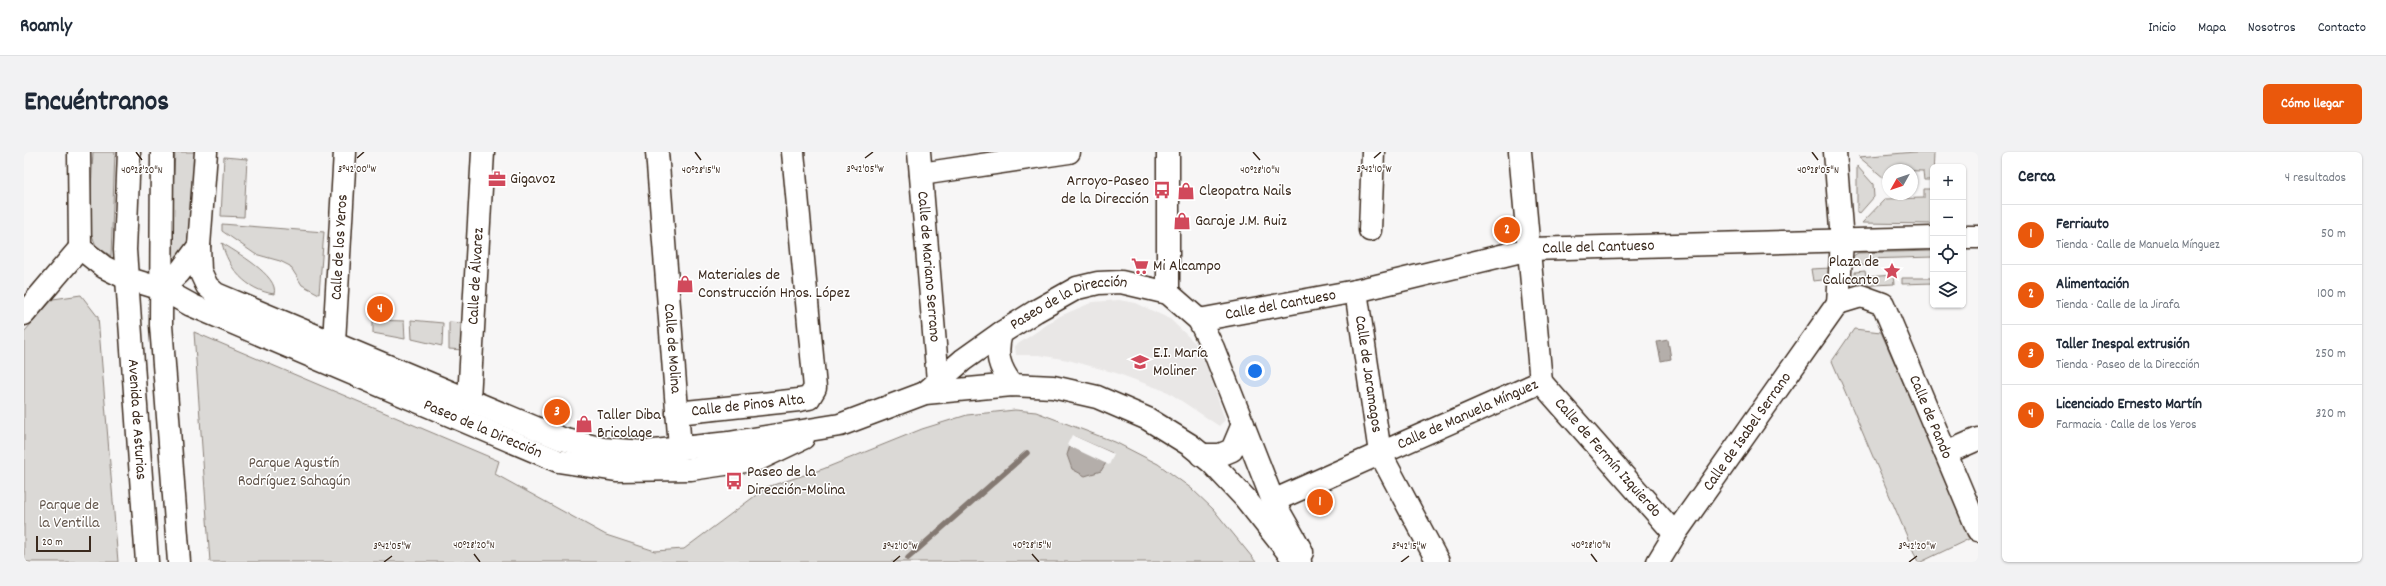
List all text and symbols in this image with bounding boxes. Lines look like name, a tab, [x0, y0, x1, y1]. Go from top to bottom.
text: Roamly	[20, 14, 72, 41]
text: Inicio	[2148, 18, 2176, 38]
text: Mapa	[2198, 18, 2226, 38]
text: Nosotros	[2248, 18, 2296, 38]
text: Contacto	[2318, 18, 2366, 38]
text: Encuéntranos	[24, 84, 169, 124]
button: Cómo llegar	[2263, 84, 2362, 124]
text: 3°42'00"W	[338, 163, 376, 177]
text: 3°42'05"W	[846, 163, 884, 177]
text: 3°42'10"W	[1356, 163, 1392, 177]
text: 40°28'20"N	[121, 164, 163, 178]
text: 40°28'15"N	[682, 164, 720, 178]
text: 40°28'10"N	[1240, 164, 1280, 178]
text: 40°28'05"N	[1797, 164, 1839, 178]
north arrow	[1882, 164, 1918, 200]
map controls	[1930, 164, 1966, 308]
button: +	[1930, 164, 1966, 200]
text: Cerca	[2018, 166, 2055, 190]
place label: Gigavoz	[510, 168, 555, 191]
office icon: Gigavoz	[487, 169, 507, 189]
text: 4 resultados	[2285, 169, 2346, 188]
place label: Arroyo-Paseo de la Dirección	[1061, 170, 1149, 211]
bus stop icon: Arroyo-Paseo de la Dirección	[1152, 180, 1172, 200]
place label: Cleopatra Nails	[1199, 180, 1292, 203]
shop icon: Cleopatra Nails	[1176, 181, 1196, 201]
street label: Calle de Mariano Serrano	[911, 190, 946, 343]
street label: Calle de los Yeros	[325, 193, 354, 301]
button: −	[1930, 200, 1966, 236]
place label: Garaje J.M. Ruiz	[1195, 210, 1287, 233]
shop icon: Garaje J.M. Ruiz	[1172, 211, 1192, 231]
text: Ferriauto	[2056, 214, 2109, 236]
pin: 2	[1494, 215, 1520, 245]
text: 1	[2030, 225, 2032, 244]
text: 50 m	[2321, 225, 2346, 244]
street label: Calle de Álvarez	[462, 227, 490, 325]
street label: Calle del Cantueso	[1542, 234, 1655, 260]
button: locate	[1930, 236, 1966, 272]
text: Tienda · Calle de Manuela Mínguez	[2056, 236, 2220, 255]
place label: Plaza de Calicanto	[1823, 251, 1879, 292]
place label: Mi Alcampo	[1153, 255, 1221, 278]
supermarket icon: Mi Alcampo	[1130, 256, 1150, 276]
place icon: Plaza de Calicanto	[1882, 261, 1902, 281]
place label: Materiales de Construcción Hnos. López	[698, 264, 850, 305]
street label: Paseo de la Dirección	[1005, 271, 1130, 336]
button: layers	[1930, 272, 1966, 308]
shop icon: Materiales de Construcción Hnos. López	[675, 274, 695, 294]
text: Alimentación	[2056, 274, 2129, 296]
street label: Calle del Cantueso	[1223, 283, 1338, 326]
text: 2	[2028, 285, 2034, 304]
text: 100 m	[2317, 285, 2346, 304]
pin: 4	[367, 294, 393, 324]
text: Tienda · Calle de la Jirafa	[2056, 296, 2180, 315]
street label: Calle de Molina	[657, 303, 687, 395]
street label: Calle de Jaramagos	[1348, 314, 1388, 434]
text: Taller Inespal extrusión	[2056, 334, 2190, 356]
place label: E.I. María Moliner	[1153, 342, 1208, 383]
text: 3	[2028, 345, 2034, 364]
text: 250 m	[2315, 345, 2346, 364]
school or university icon: E.I. María Moliner	[1130, 352, 1150, 372]
text: Tienda · Paseo de la Dirección	[2056, 356, 2200, 375]
street label: Avenida de Asturias	[121, 358, 153, 481]
your location	[1245, 361, 1265, 381]
street label: Calle de Isabel Serrano	[1697, 368, 1797, 496]
street label: Calle de Pando	[1903, 372, 1958, 462]
street label: Calle de Manuela Mínguez	[1394, 373, 1542, 456]
street label: Calle de Pinos Alta	[690, 388, 807, 423]
street label: Calle de Fermín Izquierdo	[1549, 393, 1667, 523]
street label: Paseo de la Dirección	[420, 394, 546, 464]
text: Licenciado Ernesto Martín	[2056, 394, 2202, 416]
pin: 3	[544, 397, 570, 427]
place label: Taller Diba Bricolage	[597, 404, 661, 445]
text: 4	[2028, 405, 2034, 424]
text: 320 m	[2316, 405, 2346, 424]
shop icon: Taller Diba Bricolage	[574, 414, 594, 434]
text: Farmacia · Calle de los Yeros	[2056, 416, 2196, 435]
park label: Parque Agustín Rodríguez Sahagún	[238, 452, 350, 493]
place label: Paseo de la Dirección-Molina	[747, 461, 846, 502]
bus stop icon: Paseo de la Dirección-Molina	[724, 471, 744, 491]
pin: 1	[1307, 487, 1333, 517]
park label: Parque de la Ventilla	[38, 494, 100, 535]
scale bar	[36, 534, 91, 553]
text: 20 m	[42, 535, 63, 551]
text: 40°28'20"N	[453, 539, 495, 553]
text: 40°28'15"N	[1013, 539, 1051, 553]
text: 40°28'10"N	[1571, 539, 1611, 553]
text: 3°42'05"W	[373, 540, 411, 554]
text: 3°42'10"W	[882, 540, 918, 554]
text: 3°42'15"W	[1392, 540, 1426, 554]
text: 3°42'20"W	[1898, 540, 1936, 554]

